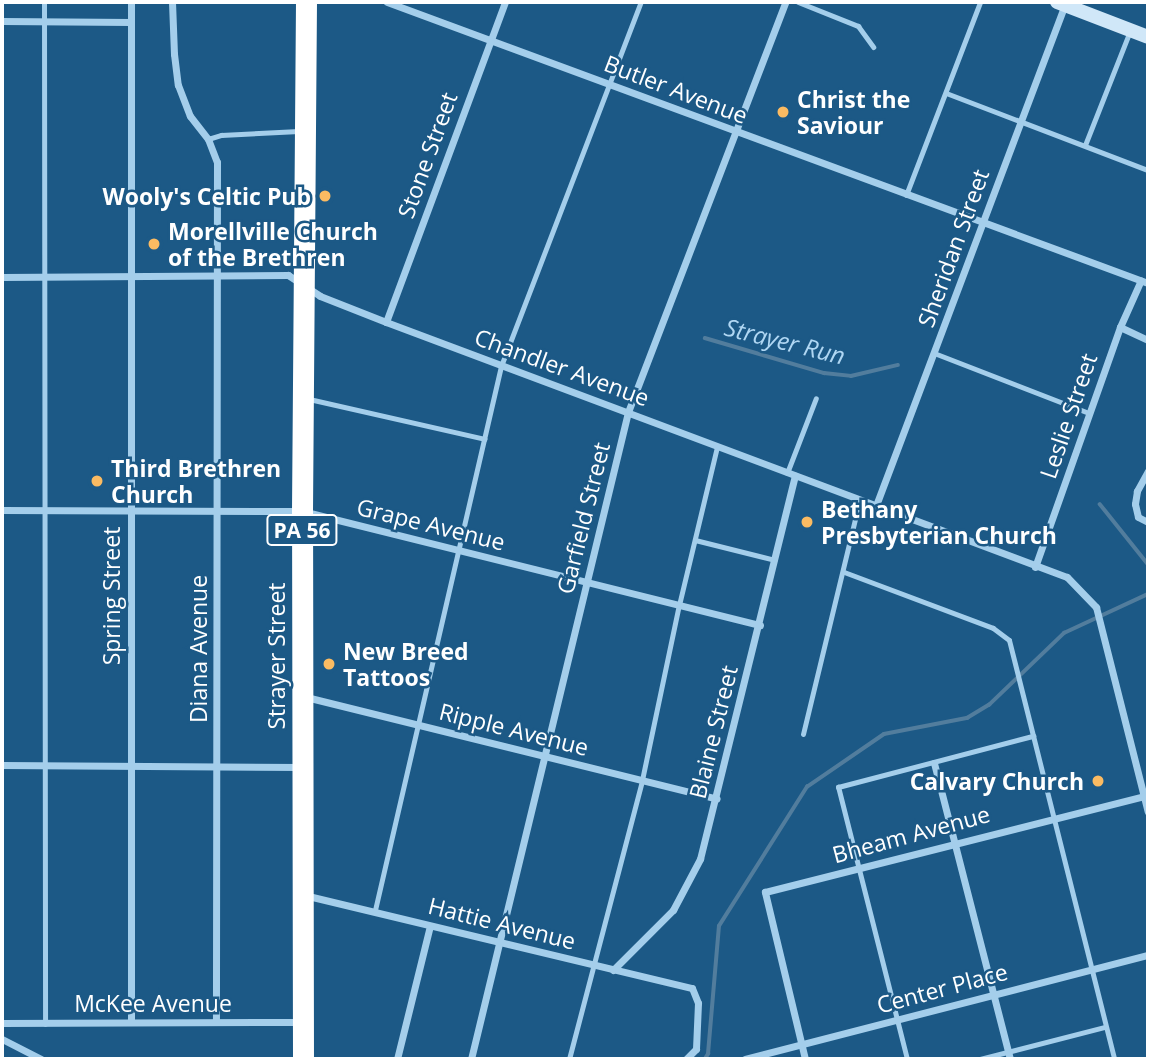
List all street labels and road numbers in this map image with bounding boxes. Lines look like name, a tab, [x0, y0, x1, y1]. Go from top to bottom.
street label: Butler Avenue	[600, 49, 752, 129]
street label: Stone Street	[391, 88, 463, 222]
street label: Sheridan Street	[912, 165, 994, 331]
street label: Chandler Avenue	[471, 323, 653, 411]
street label: Leslie Street	[1034, 350, 1102, 482]
street label: Garfield Street	[551, 439, 615, 597]
street label: Grape Avenue	[354, 492, 508, 556]
road number: PA 56	[265, 512, 339, 548]
street label: Spring Street	[97, 527, 125, 665]
street label: Diana Avenue	[184, 575, 212, 723]
street label: Strayer Street	[262, 582, 290, 730]
street label: Blaine Street	[683, 662, 743, 802]
street label: Ripple Avenue	[436, 697, 592, 761]
street label: Bheam Avenue	[829, 800, 993, 868]
street label: Hattie Avenue	[425, 891, 579, 955]
street label: Center Place	[874, 957, 1010, 1019]
street label: McKee Avenue	[74, 989, 232, 1017]

